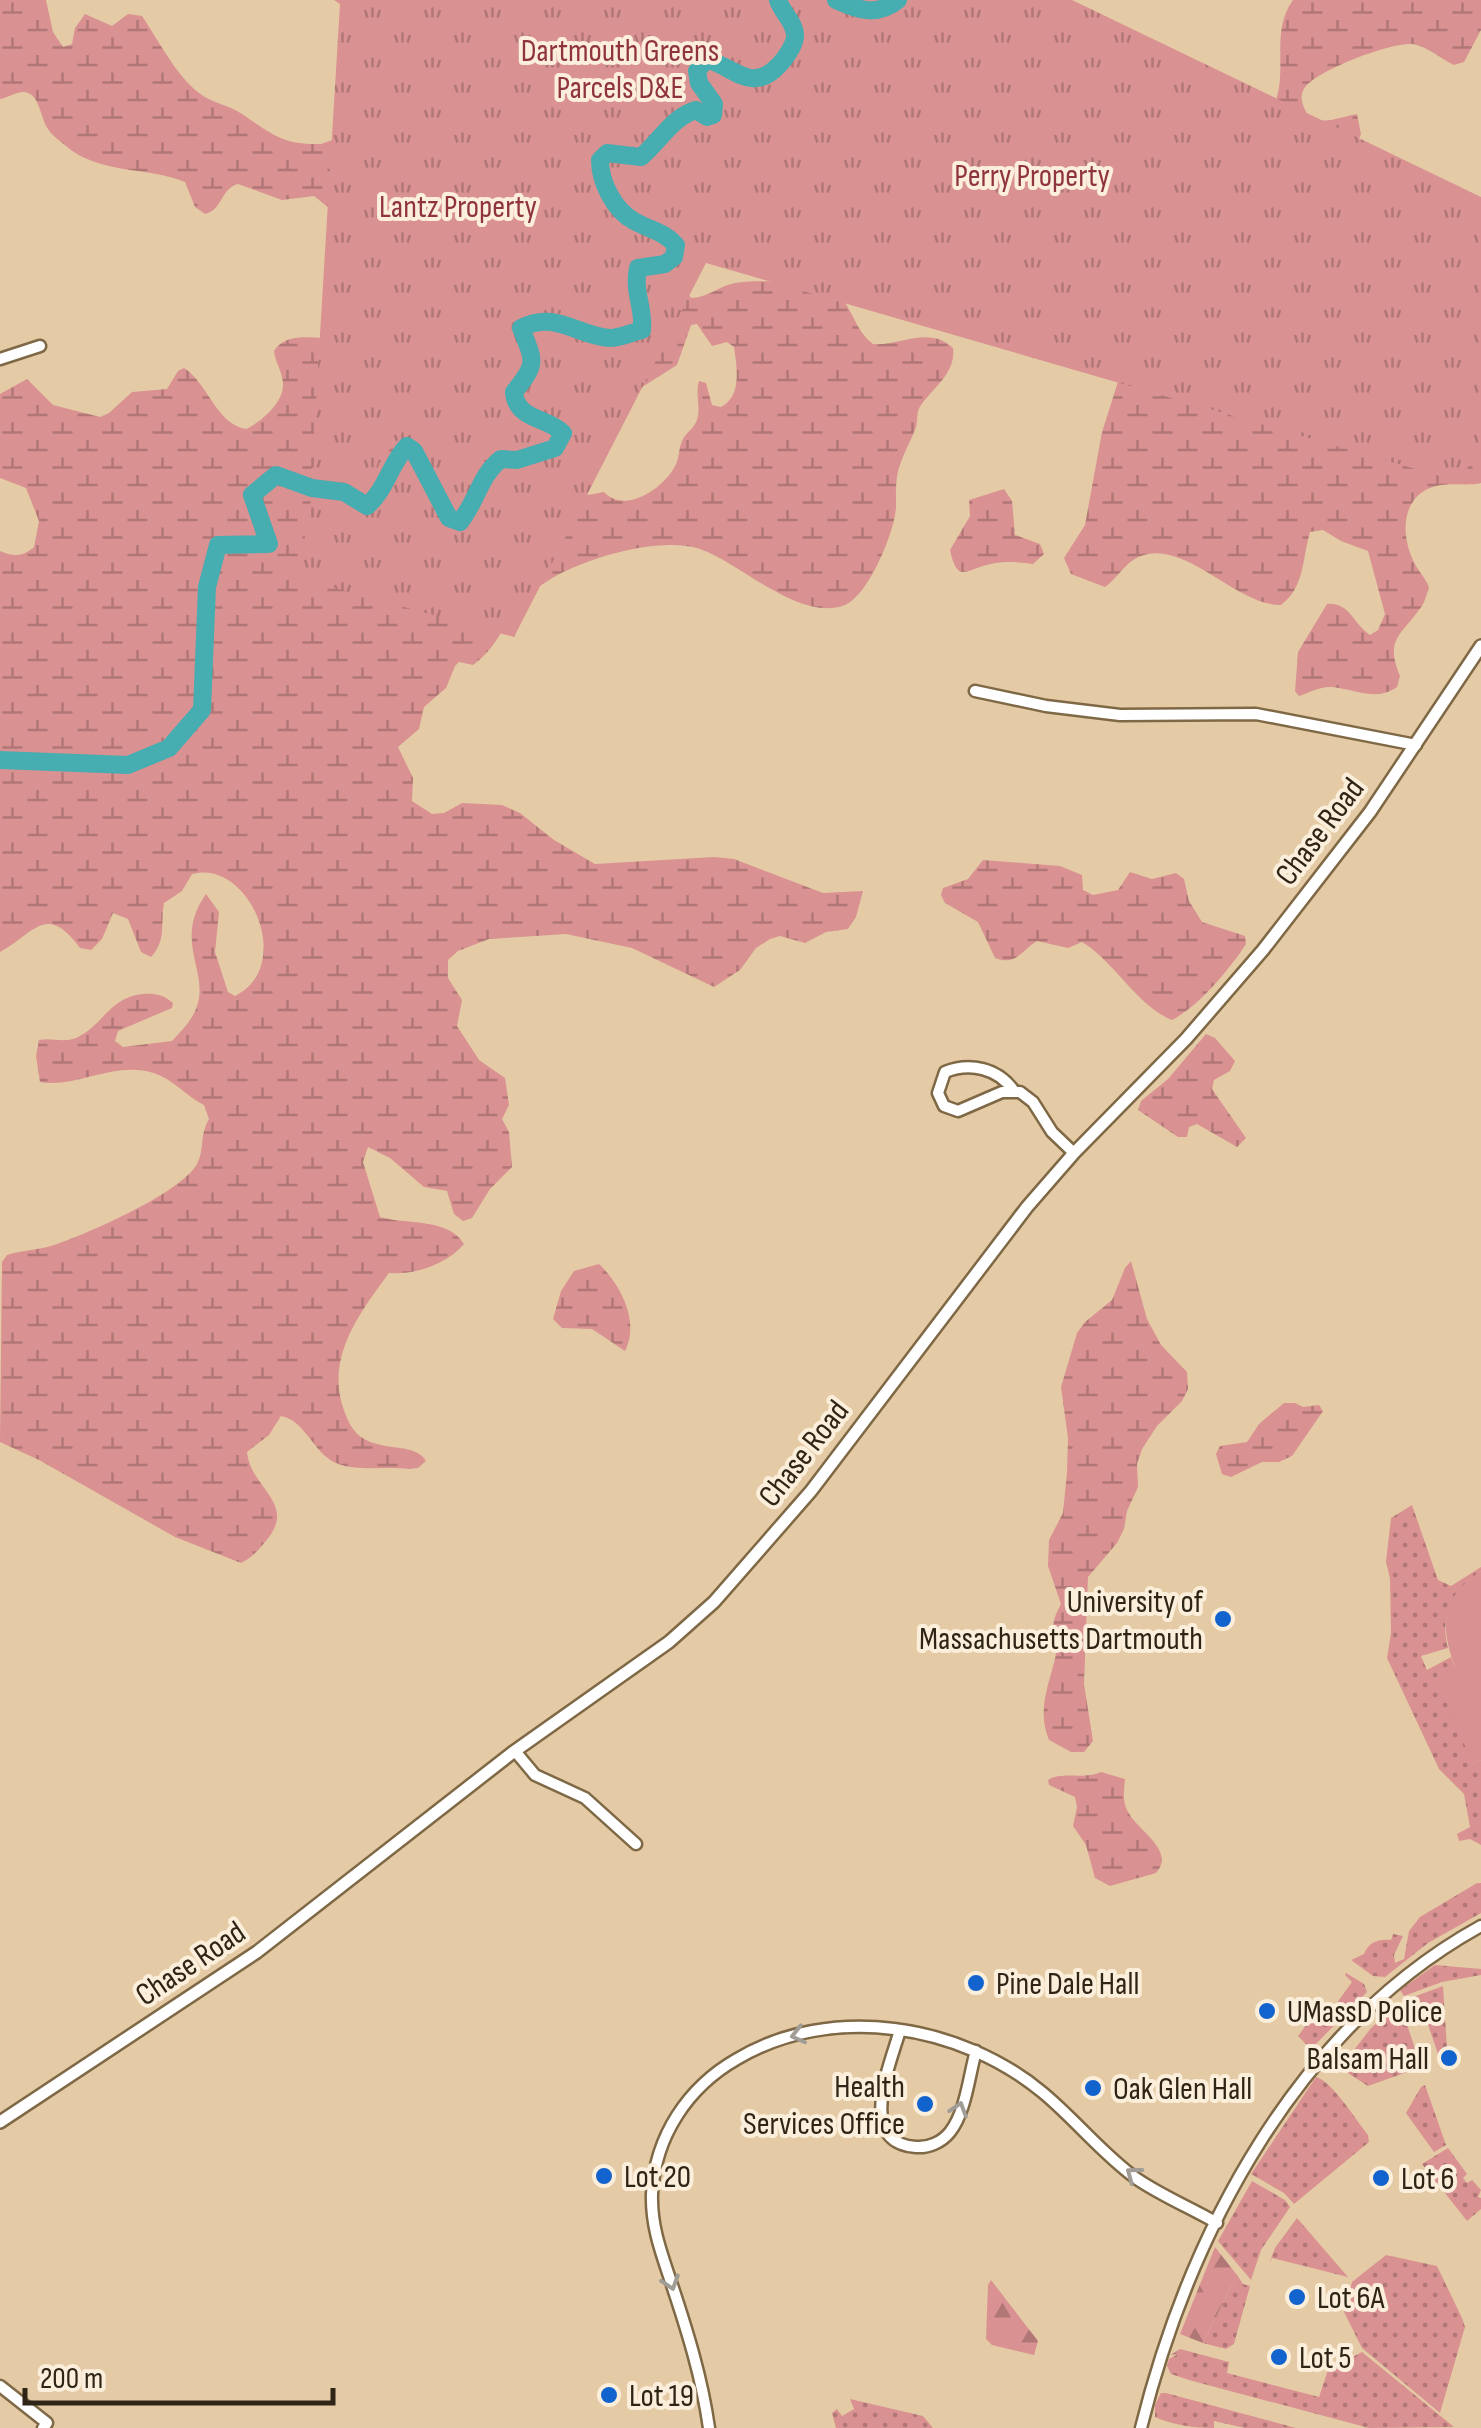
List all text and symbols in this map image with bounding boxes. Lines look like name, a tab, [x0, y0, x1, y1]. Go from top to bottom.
park label: Dartmouth Greens Parcels D&E	[521, 32, 719, 108]
park label: Perry Property	[954, 157, 1110, 196]
park label: Lantz Property	[379, 188, 537, 227]
street label: Chase Road	[1267, 771, 1373, 893]
street label: Chase Road	[751, 1393, 858, 1515]
place label: University of Massachusetts Dartmouth	[919, 1583, 1204, 1659]
marker: University of Massachusetts Dartmouth	[1212, 1608, 1234, 1630]
street label: Chase Road	[128, 1913, 253, 2015]
place label: Pine Dale Hall	[996, 1965, 1139, 2004]
marker: Pine Dale Hall	[965, 1972, 987, 1994]
place label: UMassD Police	[1287, 1993, 1443, 2032]
marker: UMassD Police	[1256, 2000, 1278, 2022]
one-way arrow	[790, 2023, 807, 2044]
place label: Balsam Hall	[1307, 2040, 1429, 2079]
marker: Balsam Hall	[1438, 2047, 1460, 2069]
place label: Health Services Office	[743, 2068, 905, 2144]
place label: Oak Glen Hall	[1113, 2070, 1252, 2109]
marker: Oak Glen Hall	[1082, 2077, 1104, 2099]
marker: Health Services Office	[914, 2093, 936, 2115]
one-way arrow	[947, 2102, 968, 2119]
place label: Lot 20	[624, 2158, 691, 2197]
place label: Lot 6	[1401, 2160, 1455, 2199]
marker: Lot 20	[593, 2165, 615, 2187]
marker: Lot 6	[1370, 2167, 1392, 2189]
one-way arrow	[1126, 2169, 1144, 2186]
one-way arrow	[659, 2274, 680, 2291]
place label: Lot 6A	[1317, 2279, 1385, 2318]
marker: Lot 6A	[1286, 2286, 1308, 2308]
place label: Lot 5	[1299, 2339, 1351, 2378]
scale bar	[25, 2343, 332, 2405]
marker: Lot 5	[1268, 2346, 1290, 2368]
text: 200 m	[40, 2361, 103, 2397]
place label: Lot 19	[629, 2377, 694, 2416]
marker: Lot 19	[598, 2384, 620, 2406]

